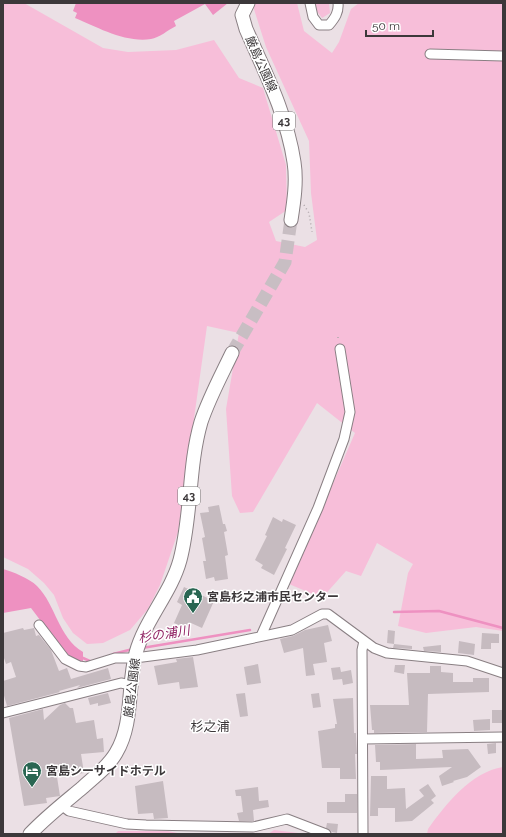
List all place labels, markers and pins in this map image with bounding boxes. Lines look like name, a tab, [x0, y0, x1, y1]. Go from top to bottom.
public building icon: 宮島杉之浦市民センター	[182, 586, 204, 614]
place label: 宮島杉之浦市民センター	[207, 590, 339, 604]
hotel icon: 宮島シーサイドホテル	[21, 760, 43, 788]
place label: 宮島シーサイドホテル	[46, 764, 166, 778]

